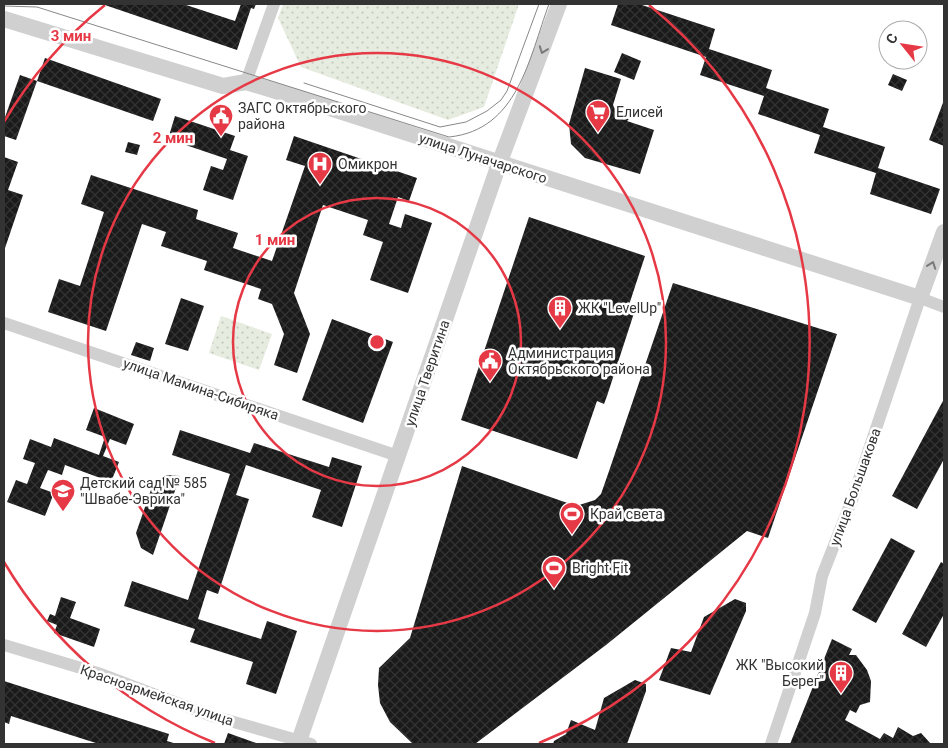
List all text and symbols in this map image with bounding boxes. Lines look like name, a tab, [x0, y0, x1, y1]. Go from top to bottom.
north arrow	[878, 20, 928, 70]
text: 3 мин	[51, 27, 91, 45]
text: С	[883, 31, 901, 46]
one-way arrow	[538, 45, 548, 53]
supermarket icon: Елисей	[585, 99, 611, 133]
place label: ЗАГС Октябрьского района	[238, 100, 367, 132]
public building icon: ЗАГС Октябрьского района	[208, 103, 234, 137]
place label: Елисей	[616, 104, 663, 120]
text: 2 мин	[153, 129, 193, 147]
street label: улица Луначарского	[417, 130, 549, 186]
hospital icon: Омикрон	[307, 151, 333, 185]
place label: Омикрон	[338, 156, 398, 172]
text: 1 мин	[255, 231, 295, 249]
one-way arrow	[926, 261, 936, 270]
building icon: ЖК "LevelUp"	[547, 295, 573, 329]
place label: ЖК "LevelUp"	[578, 300, 661, 316]
street label: улица Тверитина	[401, 318, 453, 428]
centre of rings	[368, 333, 386, 351]
place label: Администрация Октябрьского района	[508, 345, 650, 377]
public building icon: Администрация Октябрьского района	[477, 348, 503, 382]
street label: улица Мамина-Сибиряка	[121, 355, 281, 423]
street label: улица Большакова	[826, 426, 884, 548]
place label: Детский сад № 585 "Швабе-Эврика"	[80, 475, 207, 507]
school or university icon: Детский сад № 585 "Швабе-Эврика"	[50, 478, 76, 512]
sports icon: Край света	[559, 501, 585, 535]
place label: Край света	[590, 506, 663, 522]
sports icon: Bright Fit	[541, 555, 567, 589]
place label: Bright Fit	[572, 560, 629, 576]
place label: ЖК "Высокий Берег"	[736, 657, 824, 689]
building icon: ЖК "Высокий Берег"	[828, 660, 854, 694]
street label: Красноармейская улица	[78, 661, 236, 729]

